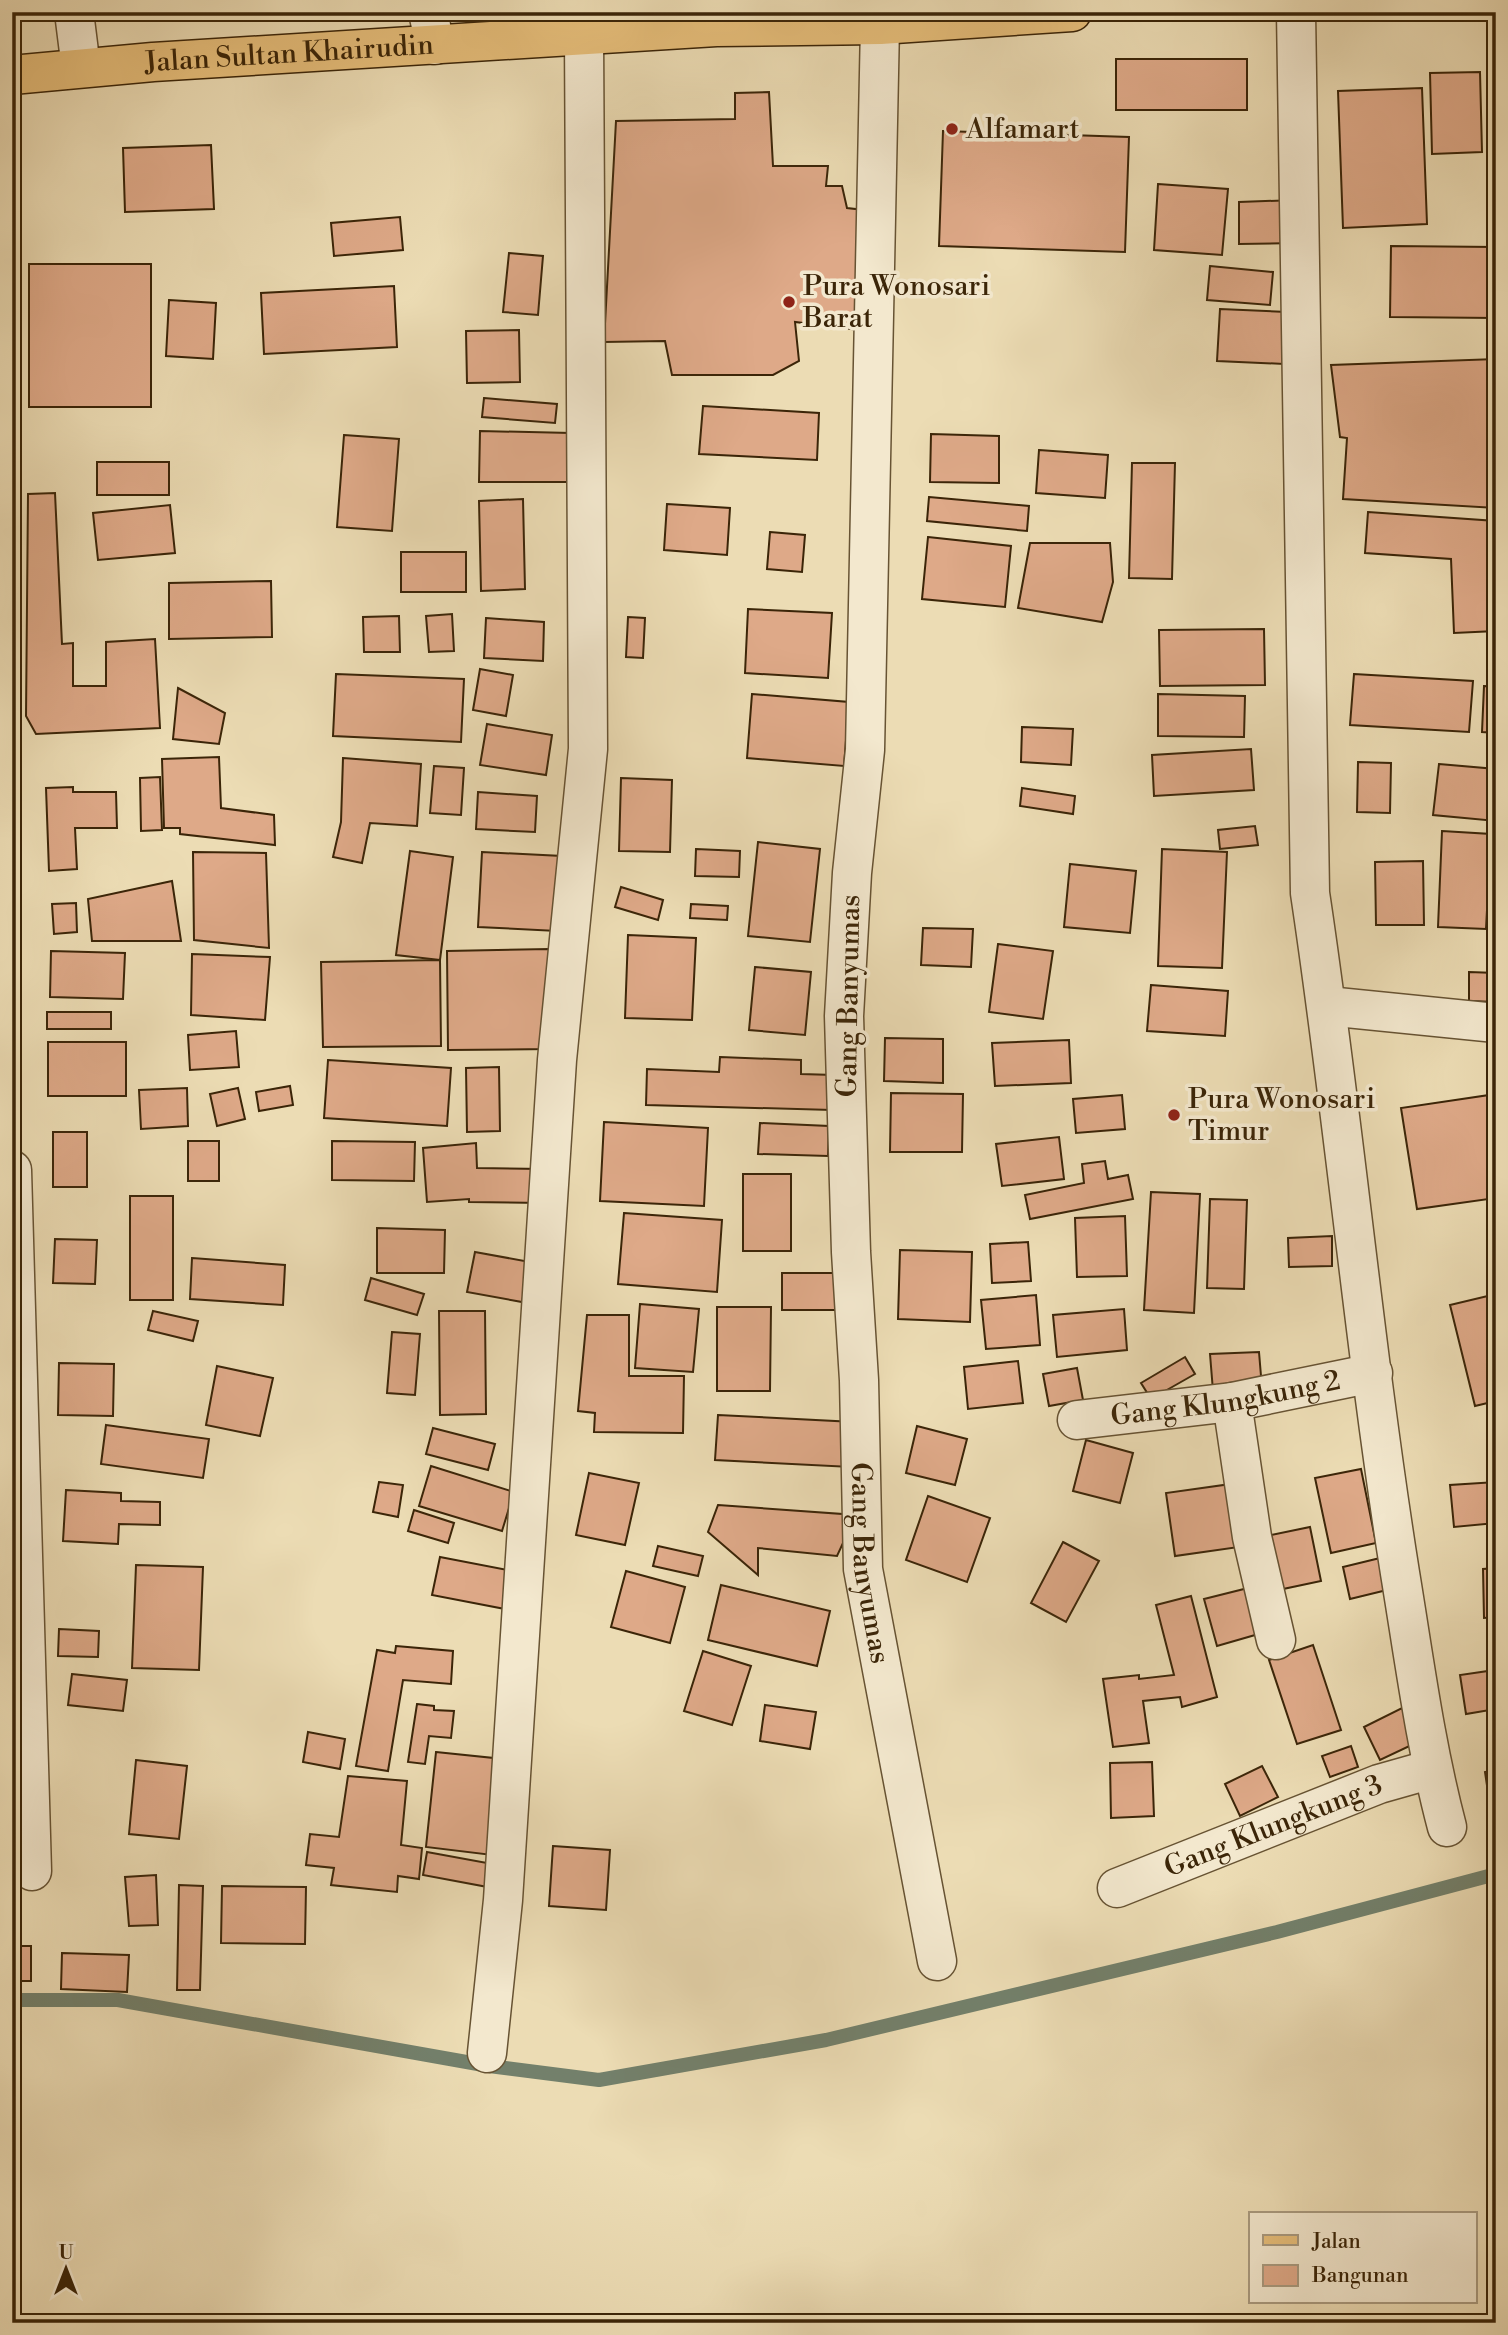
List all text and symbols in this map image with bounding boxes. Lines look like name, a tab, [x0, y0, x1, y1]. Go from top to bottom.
street label: Jalan Sultan Khairudin	[142, 27, 435, 80]
place label: Alfamart	[965, 112, 1079, 147]
marker: Alfamart	[944, 121, 960, 137]
place label: Pura Wonosari Barat	[802, 269, 990, 336]
marker: Pura Wonosari Barat	[781, 294, 797, 310]
street label: Gang Banyumas	[830, 894, 868, 1098]
place label: Pura Wonosari Timur	[1188, 1082, 1375, 1149]
marker: Pura Wonosari Timur	[1166, 1107, 1182, 1123]
street label: Gang Klungkung 2	[1109, 1363, 1343, 1433]
street label: Gang Banyumas	[843, 1462, 898, 1666]
street label: Gang Klungkung 3	[1159, 1767, 1387, 1885]
legend	[1249, 2212, 1476, 2304]
text: Jalan	[1311, 2229, 1361, 2255]
north arrow	[32, 2234, 102, 2304]
text: U	[59, 2241, 74, 2265]
text: Bangunan	[1311, 2263, 1409, 2289]

